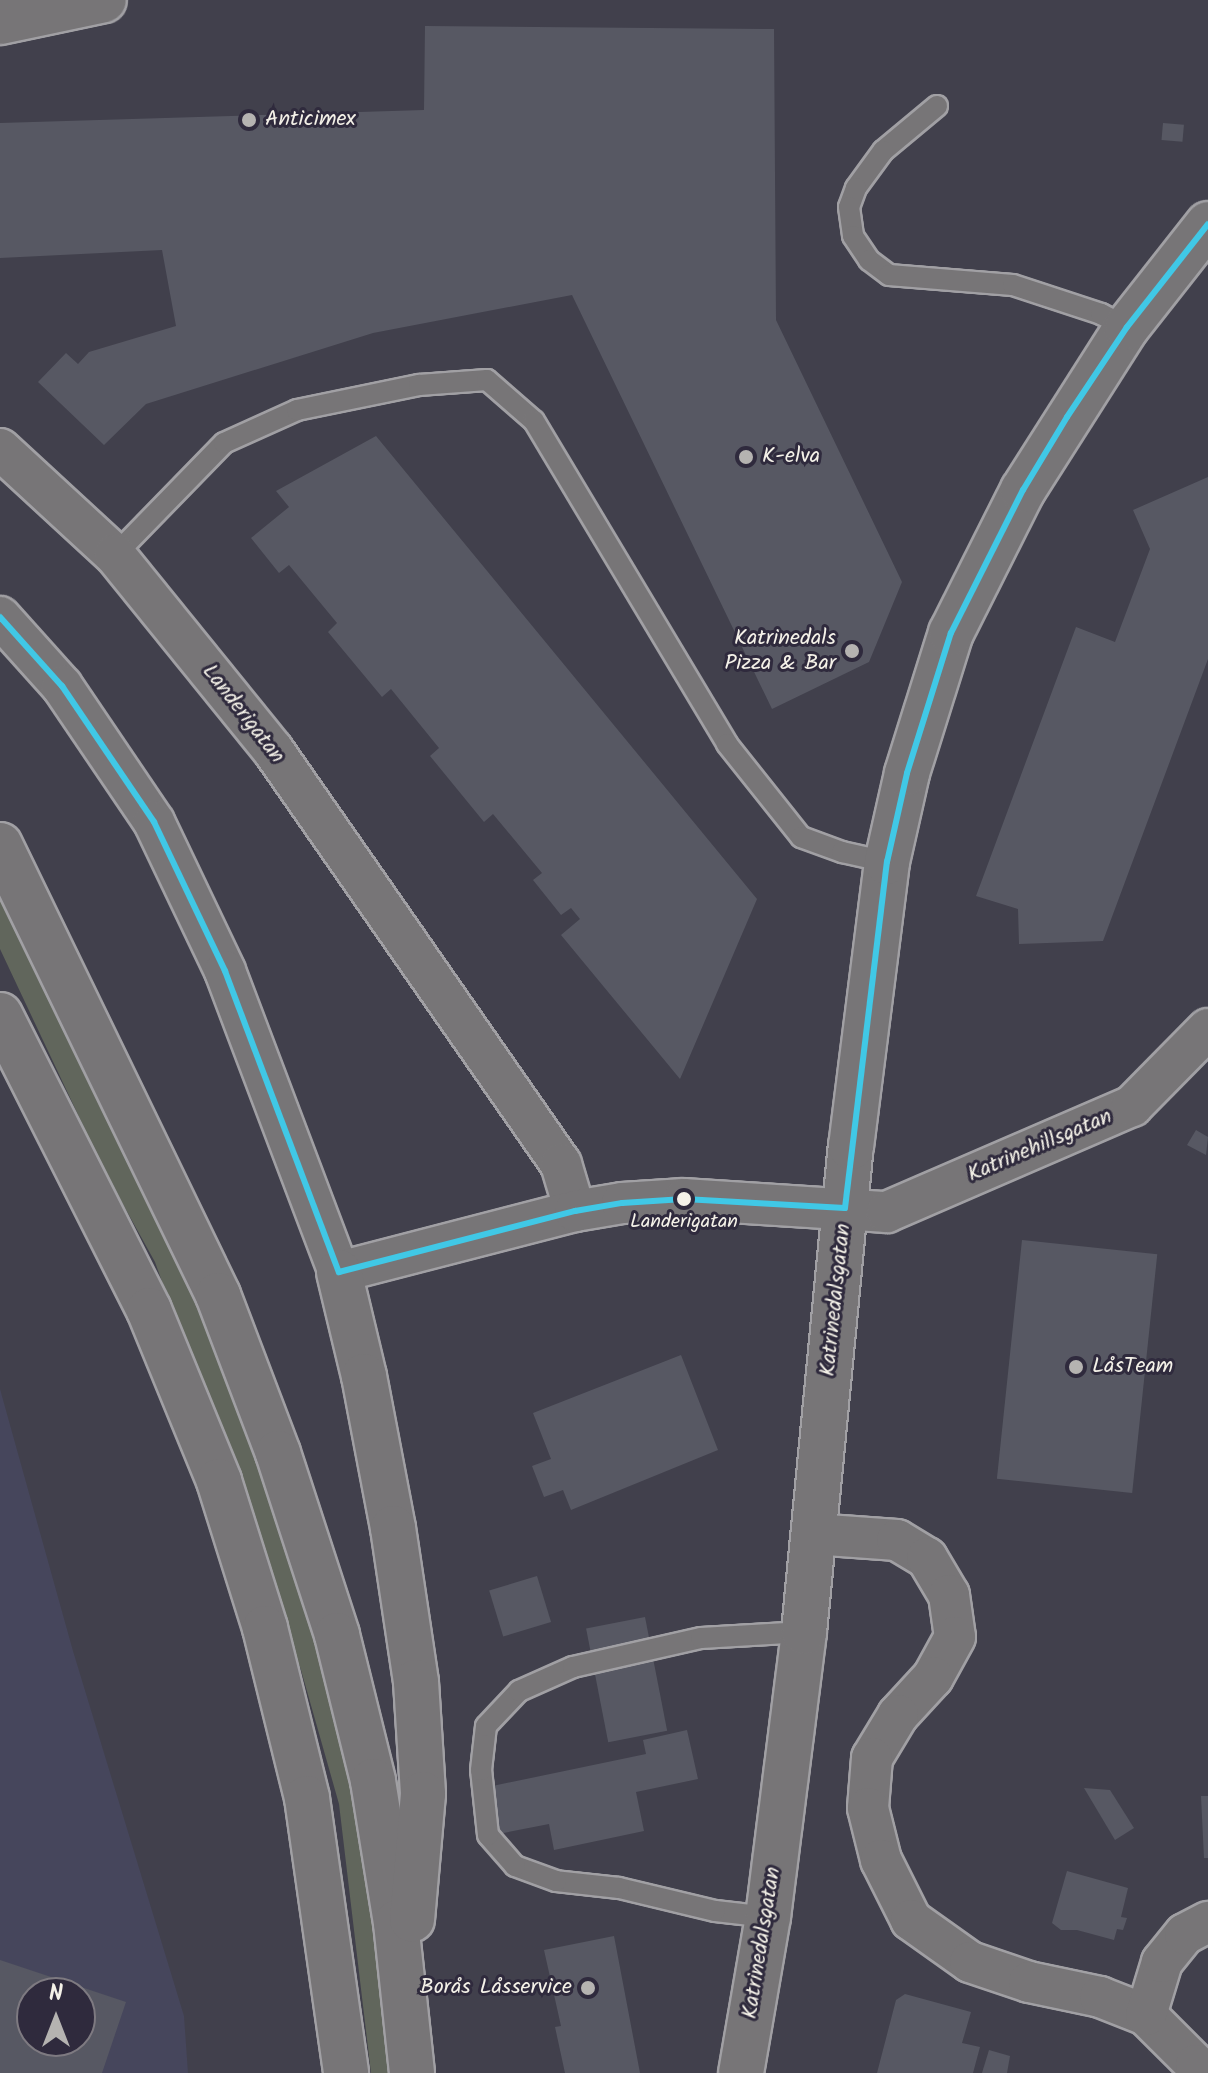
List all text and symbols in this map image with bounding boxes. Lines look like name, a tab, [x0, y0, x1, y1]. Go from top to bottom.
place label: Anticimex	[265, 107, 356, 133]
marker: Anticimex	[240, 111, 258, 129]
place label: K-elva	[762, 444, 820, 470]
marker: K-elva	[737, 448, 755, 466]
place label: Katrinedals Pizza & Bar	[724, 625, 836, 676]
marker: Katrinedals Pizza & Bar	[843, 642, 861, 660]
street label: Landerigatan	[196, 659, 290, 769]
street label: Katrinehillsgatan	[964, 1104, 1116, 1188]
marker: Landerigatan	[676, 1191, 692, 1207]
place label: Landerigatan	[630, 1210, 738, 1234]
street label: Katrinedalsgatan	[815, 1222, 857, 1378]
place label: LåsTeam	[1092, 1354, 1173, 1380]
marker: LåsTeam	[1067, 1358, 1085, 1376]
street label: Katrinedalsgatan	[737, 1865, 787, 2021]
place label: Borås Låsservice	[420, 1975, 572, 2001]
north arrow	[16, 1977, 96, 2057]
text: N	[49, 1977, 63, 2012]
marker: Borås Låsservice	[579, 1979, 597, 1997]

